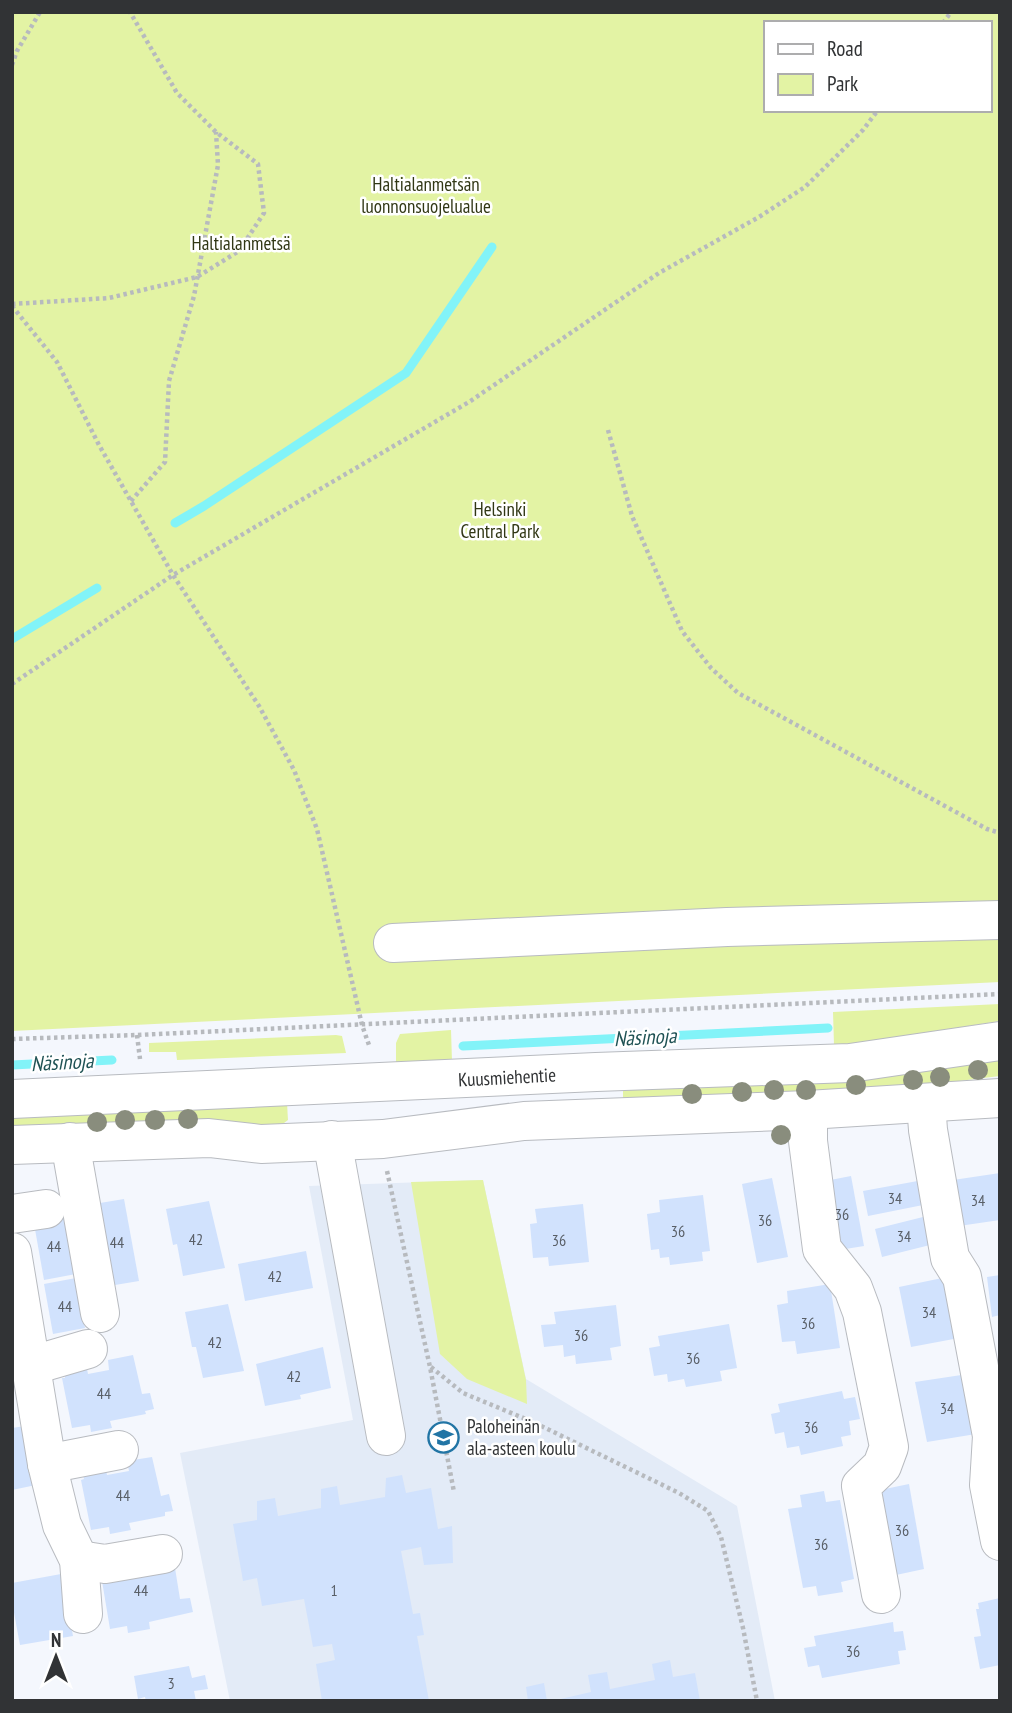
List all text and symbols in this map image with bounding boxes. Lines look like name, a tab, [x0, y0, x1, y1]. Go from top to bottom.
legend	[764, 21, 991, 112]
text: Road	[827, 35, 863, 62]
text: Park	[827, 70, 858, 97]
park label: Haltialanmetsän luonnonsuojelualue	[361, 172, 491, 218]
park label: Haltialanmetsä	[192, 231, 291, 255]
park label: Helsinki Central Park	[460, 497, 540, 543]
water label: Näsinoja	[613, 1022, 679, 1052]
water label: Näsinoja	[30, 1047, 96, 1077]
street label: Kuusmiehentie	[457, 1062, 557, 1092]
house number: 34	[888, 1188, 902, 1208]
house number: 34	[971, 1190, 985, 1210]
house number: 36	[835, 1204, 849, 1224]
house number: 36	[758, 1210, 772, 1230]
house number: 36	[671, 1221, 685, 1241]
house number: 34	[897, 1226, 911, 1246]
house number: 42	[189, 1229, 203, 1249]
house number: 36	[552, 1230, 566, 1250]
house number: 44	[110, 1232, 124, 1252]
house number: 44	[47, 1236, 61, 1256]
house number: 42	[268, 1266, 282, 1286]
house number: 44	[58, 1296, 72, 1316]
house number: 34	[922, 1302, 936, 1322]
house number: 36	[801, 1313, 815, 1333]
house number: 36	[574, 1325, 588, 1345]
house number: 42	[208, 1332, 222, 1352]
house number: 36	[686, 1348, 700, 1368]
house number: 42	[287, 1366, 301, 1386]
house number: 44	[97, 1383, 111, 1403]
house number: 34	[940, 1398, 954, 1418]
place label: Paloheinän ala-asteen koulu	[467, 1414, 575, 1460]
house number: 36	[804, 1417, 818, 1437]
school or university icon: Paloheinän ala-asteen koulu	[427, 1420, 461, 1454]
house number: 44	[116, 1485, 130, 1505]
house number: 36	[895, 1520, 909, 1540]
house number: 36	[814, 1534, 828, 1554]
house number: 44	[134, 1580, 148, 1600]
house number: 1	[330, 1580, 338, 1600]
north arrow	[21, 1622, 91, 1692]
text: N	[51, 1628, 61, 1652]
house number: 36	[846, 1641, 860, 1661]
house number: 3	[167, 1673, 175, 1693]

